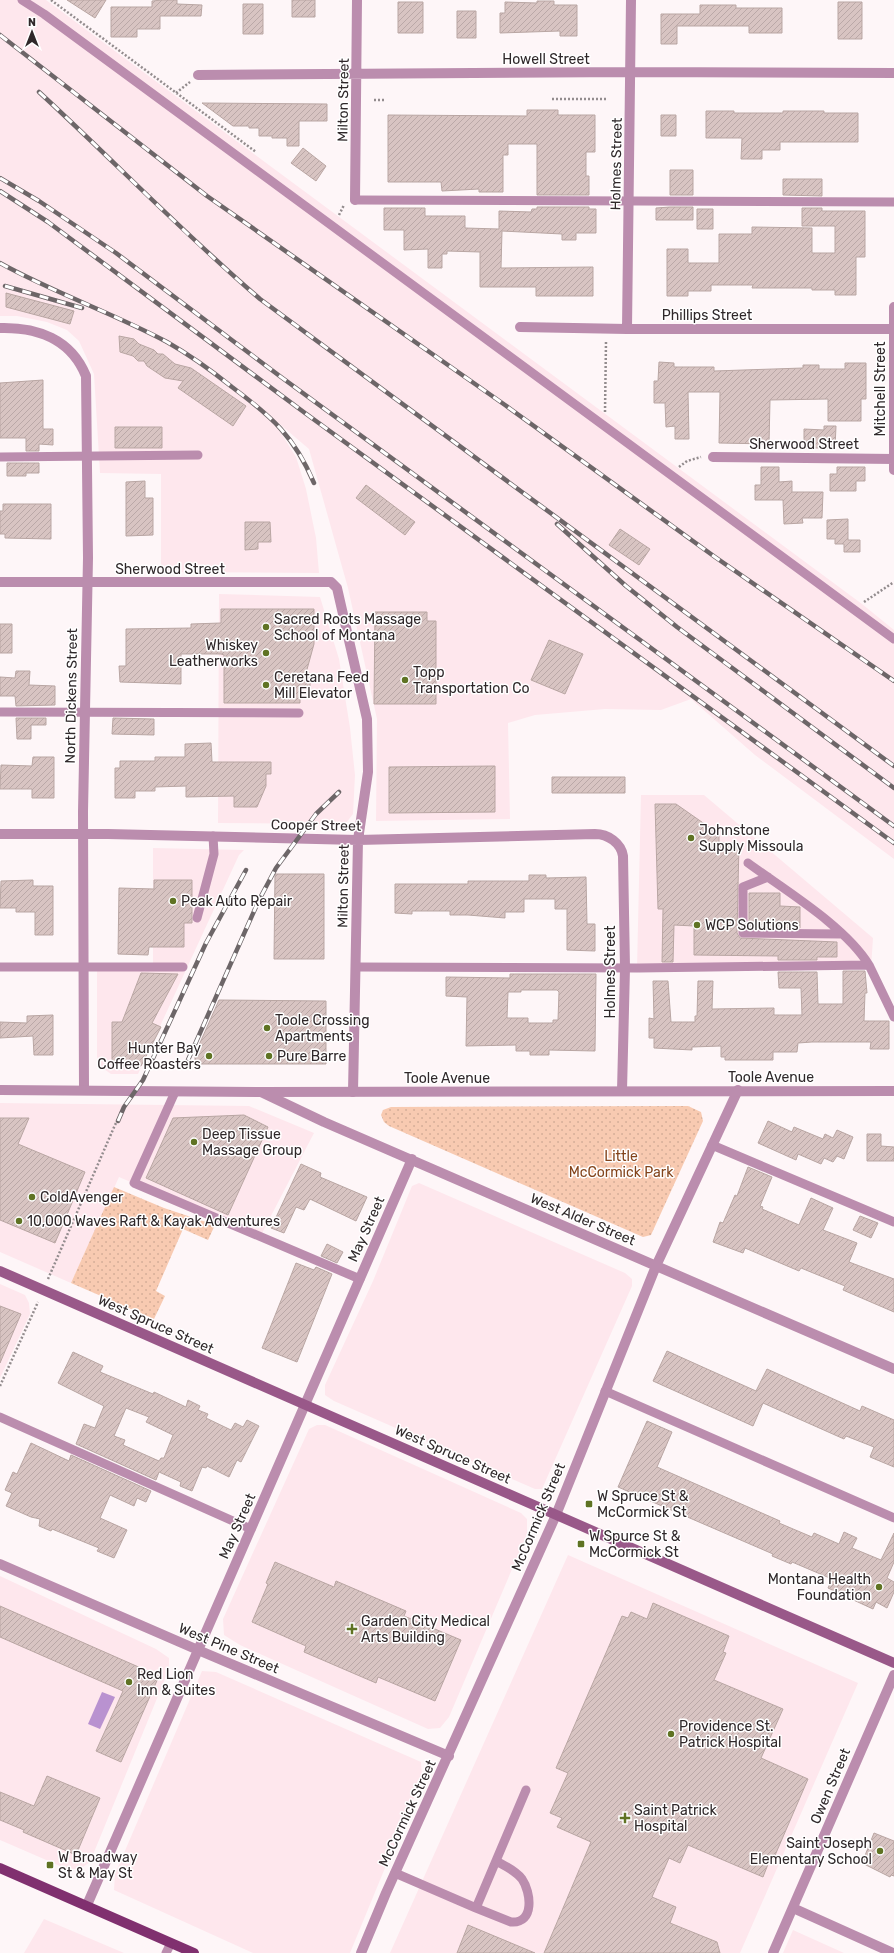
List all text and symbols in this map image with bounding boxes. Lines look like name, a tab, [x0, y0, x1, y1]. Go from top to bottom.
north arrow	[12, 12, 52, 52]
text: N	[28, 16, 36, 29]
street label: Howell Street	[502, 51, 590, 68]
street label: Milton Street	[334, 57, 353, 142]
street label: Holmes Street	[607, 117, 626, 211]
street label: Phillips Street	[662, 307, 753, 324]
street label: Mitchell Street	[872, 341, 889, 436]
street label: Sherwood Street	[749, 436, 859, 453]
street label: Sherwood Street	[115, 561, 225, 578]
place label: Sacred Roots Massage School of Montana	[274, 611, 421, 644]
marker: Sacred Roots Massage School of Montana	[261, 622, 271, 632]
street label: North Dickens Street	[62, 628, 81, 764]
place label: Whiskey Leatherworks	[169, 637, 258, 670]
marker: Whiskey Leatherworks	[261, 648, 271, 658]
place label: Topp Transportation Co	[413, 664, 530, 697]
place label: Ceretana Feed Mill Elevator	[274, 669, 369, 702]
marker: Topp Transportation Co	[400, 675, 410, 685]
marker: Ceretana Feed Mill Elevator	[261, 680, 271, 690]
street label: Cooper Street	[271, 816, 362, 835]
place label: Johnstone Supply Missoula	[699, 822, 803, 855]
marker: Johnstone Supply Missoula	[686, 833, 696, 843]
street label: Milton Street	[334, 843, 353, 928]
place label: Peak Auto Repair	[181, 893, 293, 910]
marker: Peak Auto Repair	[168, 896, 178, 906]
place label: WCP Solutions	[705, 917, 799, 934]
marker: WCP Solutions	[692, 920, 702, 930]
street label: Holmes Street	[602, 925, 619, 1018]
place label: Toole Crossing Apartments	[275, 1012, 370, 1045]
marker: Toole Crossing Apartments	[262, 1023, 272, 1033]
place label: Hunter Bay Coffee Roasters	[97, 1040, 201, 1073]
place label: Pure Barre	[277, 1048, 346, 1065]
marker: Hunter Bay Coffee Roasters	[204, 1051, 214, 1061]
marker: Pure Barre	[264, 1051, 274, 1061]
street label: Toole Avenue	[728, 1069, 814, 1086]
street label: Toole Avenue	[404, 1070, 490, 1087]
place label: Deep Tissue Massage Group	[202, 1126, 302, 1159]
marker: Deep Tissue Massage Group	[189, 1137, 199, 1147]
park label: Little McCormick Park	[569, 1148, 674, 1181]
place label: ColdAvenger	[40, 1189, 124, 1206]
street label: West Alder Street	[528, 1190, 638, 1249]
marker: ColdAvenger	[27, 1192, 37, 1202]
street label: May Street	[344, 1193, 389, 1265]
place label: 10,000 Waves Raft & Kayak Adventures	[27, 1213, 280, 1230]
marker: 10,000 Waves Raft & Kayak Adventures	[14, 1216, 24, 1226]
street label: West Spruce Street	[95, 1291, 217, 1358]
street label: West Spruce Street	[392, 1421, 514, 1488]
street label: McCormick Street	[508, 1460, 569, 1574]
place label: W Spruce St & McCormick St	[597, 1488, 689, 1521]
street label: May Street	[215, 1490, 260, 1562]
marker: W Spruce St & McCormick St	[584, 1499, 594, 1509]
place label: W Spurce St & McCormick St	[589, 1528, 681, 1561]
marker: W Spurce St & McCormick St	[576, 1539, 586, 1549]
place label: Montana Health Foundation	[768, 1571, 871, 1604]
marker: Montana Health Foundation	[874, 1582, 884, 1592]
place label: Garden City Medical Arts Building	[361, 1613, 490, 1646]
street label: West Pine Street	[176, 1620, 282, 1677]
marker: Garden City Medical Arts Building	[346, 1623, 358, 1635]
place label: Red Lion Inn & Suites	[137, 1666, 215, 1699]
marker: Red Lion Inn & Suites	[124, 1677, 134, 1687]
place label: Providence St. Patrick Hospital	[679, 1718, 781, 1751]
marker: Providence St. Patrick Hospital	[666, 1729, 676, 1739]
street label: Owen Street	[807, 1745, 854, 1827]
street label: McCormick Street	[375, 1757, 440, 1869]
place label: Saint Patrick Hospital	[634, 1802, 718, 1835]
marker: Saint Patrick Hospital	[619, 1812, 631, 1824]
place label: Saint Joseph Elementary School	[750, 1835, 872, 1868]
marker: Saint Joseph Elementary School	[875, 1846, 885, 1856]
place label: W Broadway St & May St	[58, 1849, 138, 1882]
marker: W Broadway St & May St	[45, 1860, 55, 1870]

